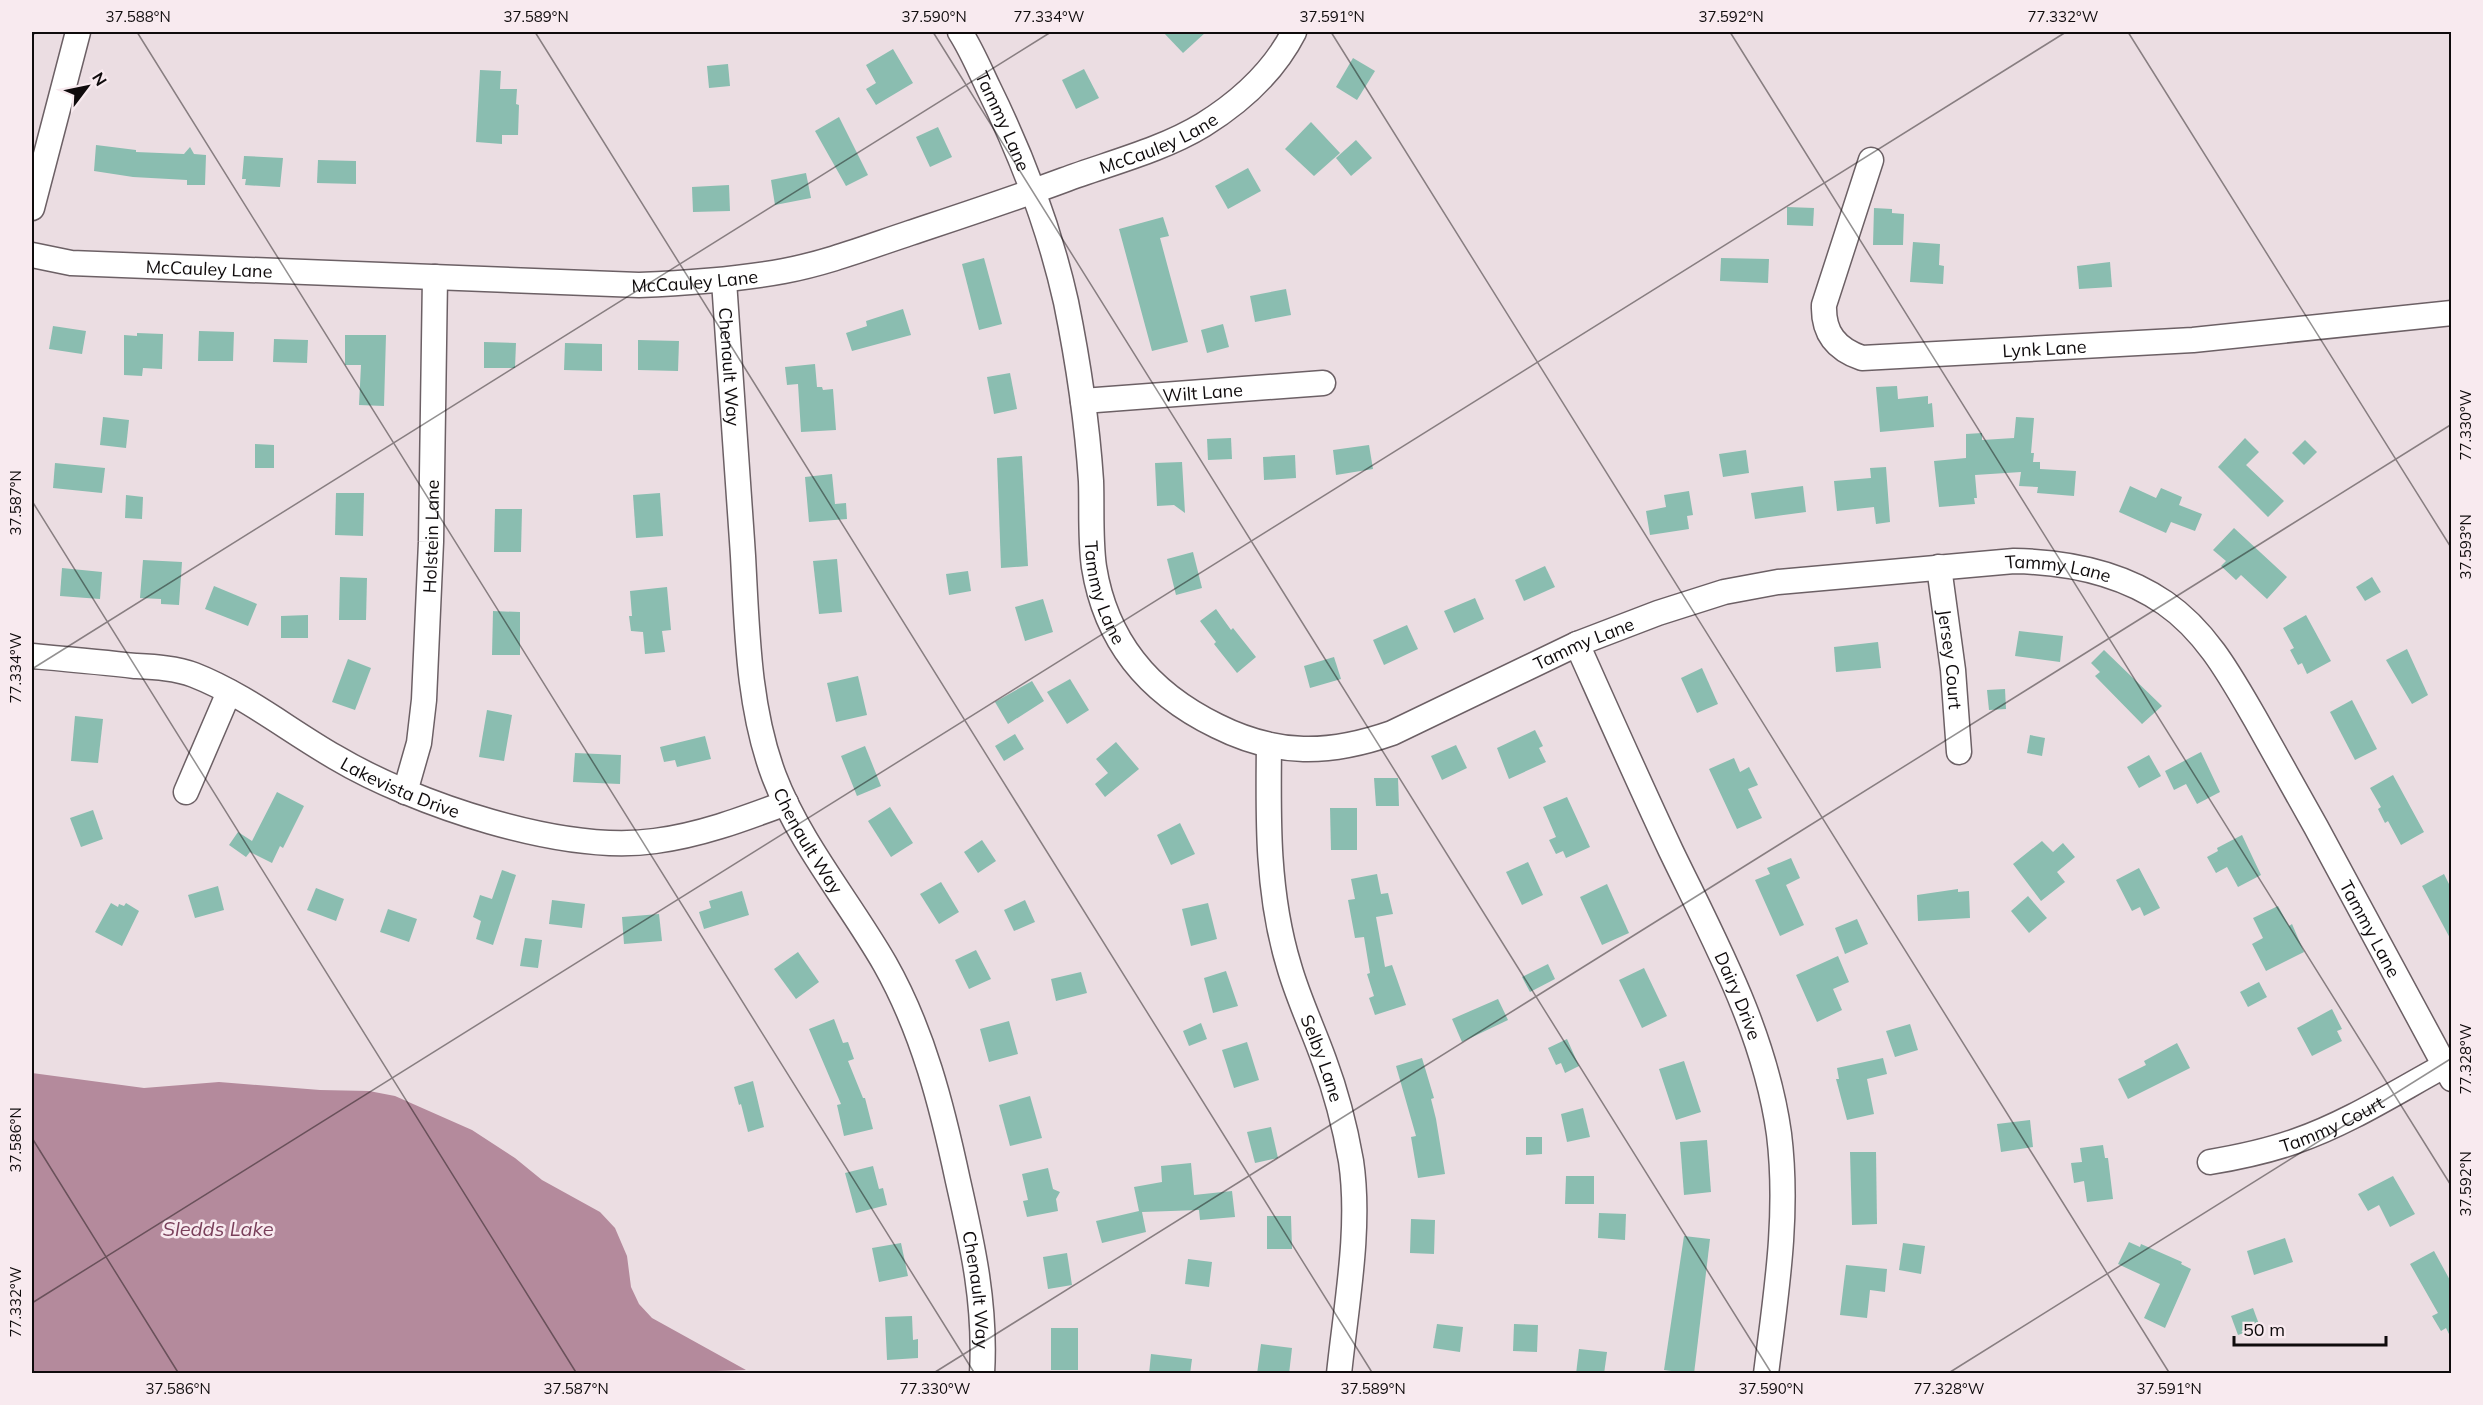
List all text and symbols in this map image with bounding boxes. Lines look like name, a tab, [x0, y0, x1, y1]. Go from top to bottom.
text: 37.588°N	[105, 7, 171, 26]
text: 37.589°N	[503, 7, 569, 26]
text: 37.590°N	[901, 7, 967, 26]
text: 77.334°W	[1014, 7, 1085, 26]
text: 37.591°N	[1299, 7, 1365, 26]
text: 37.592°N	[1698, 7, 1764, 26]
text: 77.332°W	[2028, 7, 2099, 26]
north arrow	[57, 57, 117, 117]
street label: Tammy Lane	[971, 67, 1036, 174]
text: N	[88, 69, 111, 89]
street label: McCauley Lane	[1096, 107, 1222, 178]
street label: McCauley Lane	[145, 254, 273, 282]
street label: McCauley Lane	[631, 264, 759, 297]
street label: Chenault Way	[714, 307, 746, 427]
street label: Lynk Lane	[2002, 334, 2087, 362]
street label: Wilt Lane	[1162, 378, 1244, 407]
text: 77.330°W	[2456, 389, 2475, 460]
text: 37.587°N	[6, 470, 25, 536]
street label: Holstein Lane	[417, 479, 443, 594]
text: 37.593°N	[2456, 514, 2475, 580]
street label: Tammy Lane	[1080, 540, 1131, 648]
street label: Tammy Lane	[2004, 549, 2114, 587]
street label: Jersey Court	[1933, 608, 1967, 710]
street label: Tammy Lane	[1530, 612, 1637, 675]
text: 77.334°W	[6, 632, 25, 703]
street label: Lakevista Drive	[337, 751, 463, 823]
street label: Chenault Way	[769, 784, 849, 898]
street label: Tammy Lane	[2335, 876, 2406, 981]
street label: Dairy Drive	[1710, 948, 1767, 1043]
street label: Selby Lane	[1296, 1011, 1348, 1104]
text: 77.328°W	[2456, 1023, 2475, 1094]
street label: Tammy Court	[2277, 1091, 2388, 1157]
text: 37.586°N	[6, 1107, 25, 1173]
text: 37.592°N	[2456, 1151, 2475, 1217]
water label: Sledds Lake	[162, 1216, 274, 1241]
street label: Chenault Way	[958, 1229, 994, 1350]
text: 77.332°W	[6, 1266, 25, 1337]
scale bar	[2234, 1309, 2386, 1347]
text: 50 m	[2243, 1318, 2285, 1341]
text: 37.586°N	[145, 1379, 211, 1398]
text: 37.587°N	[543, 1379, 609, 1398]
text: 77.330°W	[900, 1379, 971, 1398]
text: 37.589°N	[1340, 1379, 1406, 1398]
text: 37.590°N	[1738, 1379, 1804, 1398]
text: 77.328°W	[1914, 1379, 1985, 1398]
text: 37.591°N	[2136, 1379, 2202, 1398]

